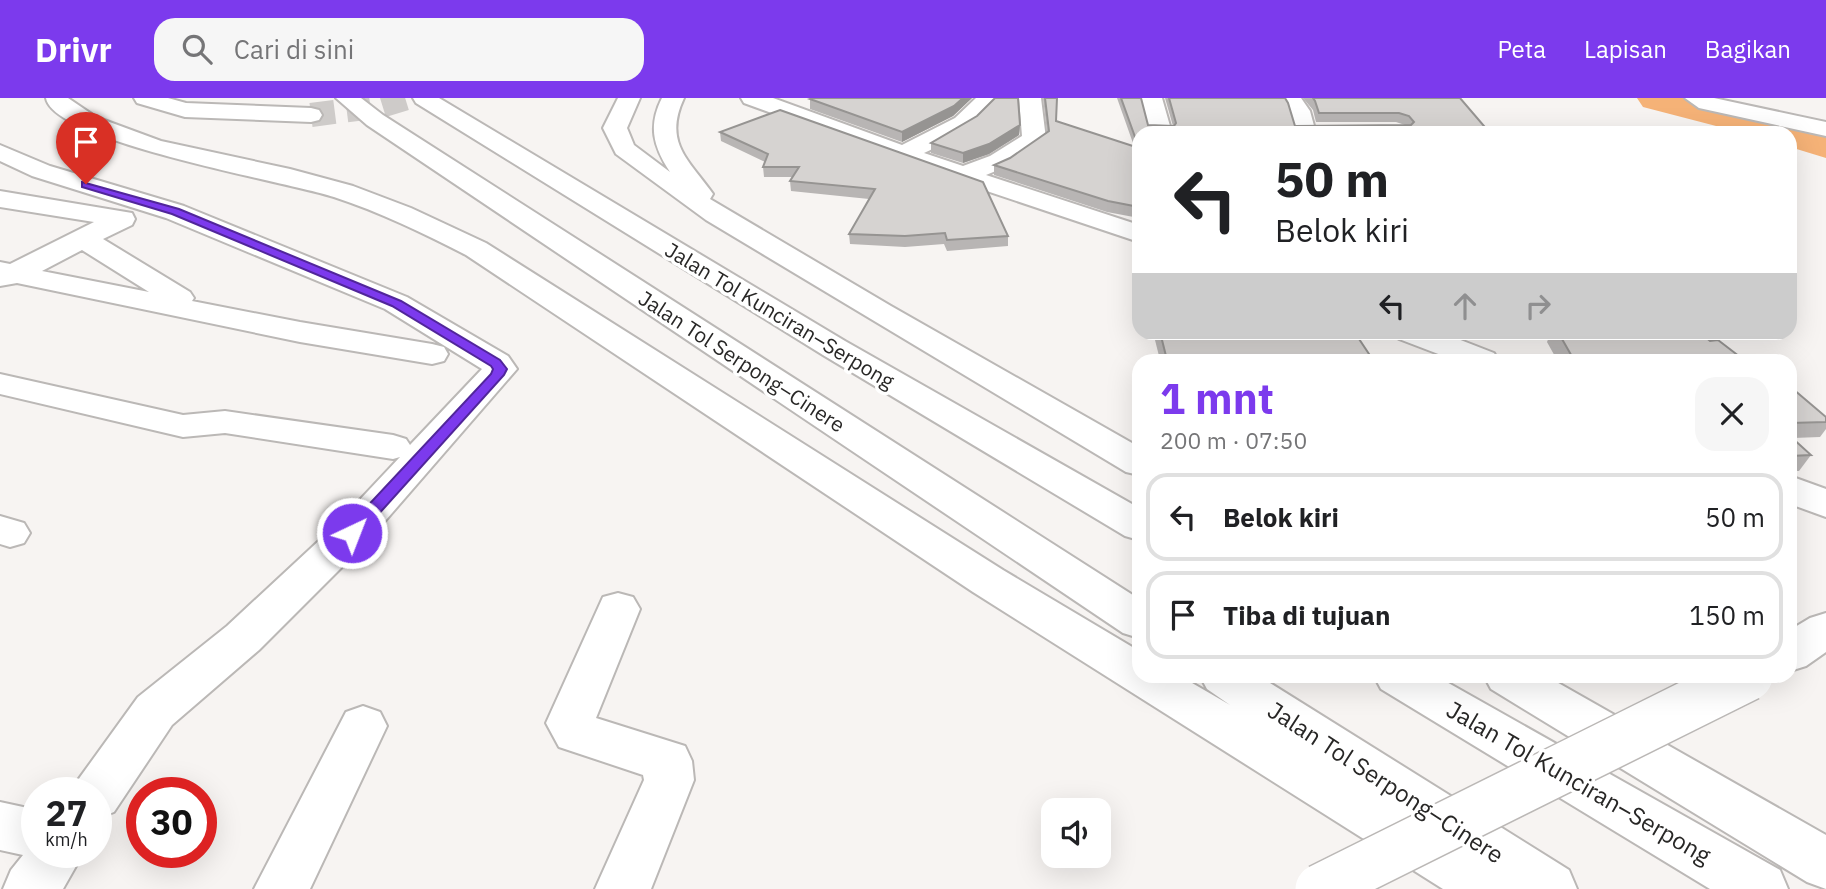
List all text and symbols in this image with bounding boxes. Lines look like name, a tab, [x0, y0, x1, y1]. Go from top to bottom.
search box	[154, 18, 644, 81]
text: Drivr	[35, 28, 112, 71]
icon: search	[178, 30, 216, 68]
text: Cari di sini	[234, 32, 354, 66]
text: Peta	[1498, 33, 1546, 65]
text: Lapisan	[1584, 33, 1667, 65]
text: Bagikan	[1705, 33, 1791, 65]
pin	[56, 112, 116, 184]
icon: arrive	[67, 123, 105, 161]
text: 50 m	[1275, 147, 1389, 210]
icon: left	[1160, 154, 1251, 245]
text: Belok kiri	[1275, 209, 1409, 251]
street label: Jalan Tol Kunciran–Serpong	[660, 235, 900, 395]
street label: Jalan Tol Serpong–Cinere	[633, 284, 851, 438]
icon: left	[1373, 287, 1411, 325]
icon: ahead	[1446, 287, 1484, 325]
icon: right	[1519, 287, 1557, 325]
text: 1 mnt	[1160, 371, 1274, 426]
button: close	[1695, 377, 1769, 451]
text: 200 m · 07:50	[1160, 425, 1307, 455]
position arrow	[315, 496, 389, 570]
icon: left	[1164, 498, 1202, 536]
text: Belok kiri	[1223, 500, 1339, 534]
text: 50 m	[1705, 500, 1765, 534]
icon: arrive	[1164, 596, 1202, 634]
text: Tiba di tujuan	[1223, 598, 1390, 632]
text: 150 m	[1689, 598, 1765, 632]
street label: Jalan Tol Kunciran–Serpong	[1441, 693, 1717, 871]
street label: Jalan Tol Serpong–Cinere	[1262, 694, 1510, 870]
speed limit sign: 30	[126, 777, 217, 868]
text: 27	[45, 790, 88, 836]
map controls	[1041, 798, 1111, 868]
button: sound	[1041, 798, 1111, 868]
text: km/h	[45, 828, 88, 851]

